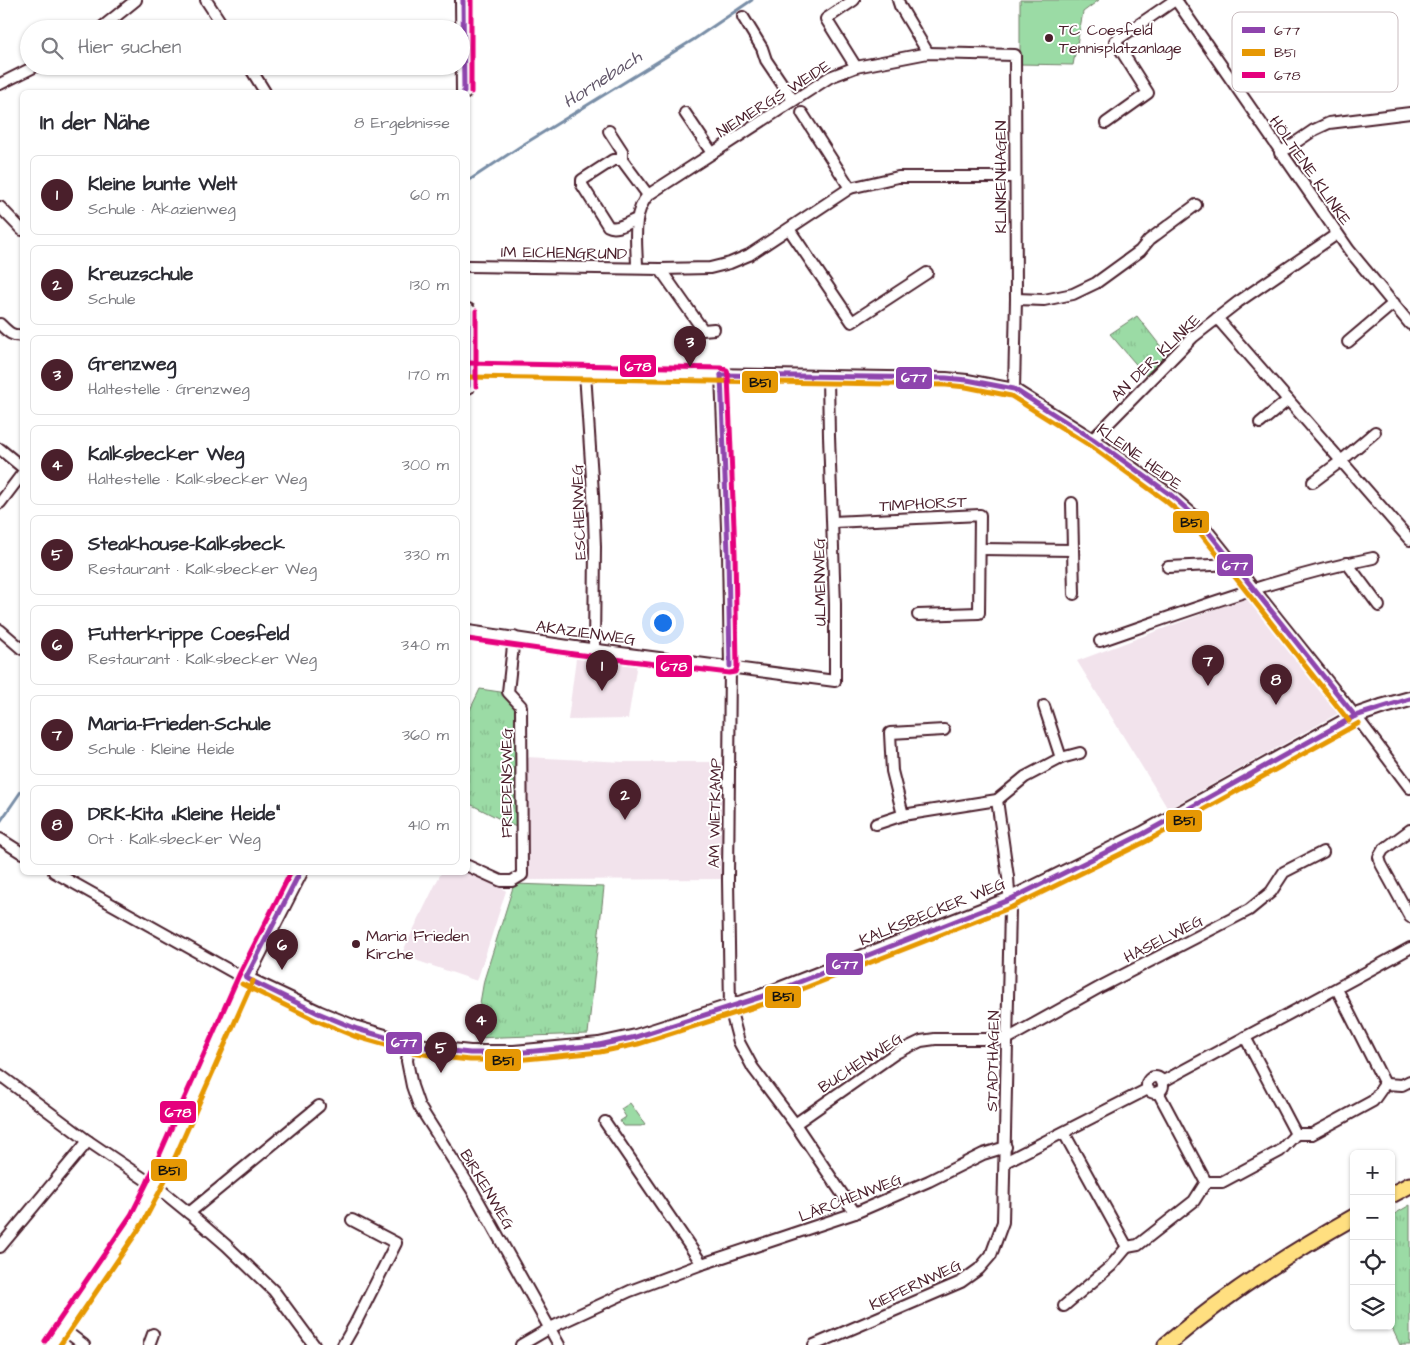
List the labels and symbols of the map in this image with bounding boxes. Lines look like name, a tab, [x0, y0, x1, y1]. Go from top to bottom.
legend	[1232, 12, 1398, 92]
place label: TC Coesfeld Tennisplatzanlage	[1059, 19, 1182, 60]
text: 677	[1274, 21, 1300, 41]
marker: TC Coesfeld Tennisplatzanlage	[1043, 32, 1055, 44]
text: B51	[1274, 43, 1296, 63]
water label: Hornebach	[558, 44, 647, 114]
street label: NIEMERGS WEIDE	[712, 55, 835, 143]
text: 678	[1274, 66, 1300, 86]
street label: HÖLTENE KLINKE	[1264, 111, 1357, 230]
street label: KLINKENHAGEN	[990, 121, 1012, 233]
street label: IM EICHENGRUND	[501, 241, 627, 265]
street label: AN DER KLINKE	[1106, 309, 1206, 406]
pin: 3	[674, 326, 706, 367]
line badge: 678	[619, 354, 657, 378]
text: 678	[625, 357, 651, 377]
line badge: 677	[895, 366, 933, 390]
text: 677	[901, 368, 927, 388]
line badge: B51	[741, 370, 779, 394]
text: B51	[749, 373, 771, 393]
street label: KLEINE HEIDE	[1093, 419, 1187, 495]
street label: ESCHENWEG	[566, 464, 592, 560]
street label: TIMPHORST	[879, 491, 968, 517]
line badge: B51	[1172, 510, 1210, 534]
text: B51	[1180, 513, 1202, 533]
street label: ULMENWEG	[808, 538, 832, 626]
line badge: 677	[1216, 553, 1254, 577]
text: 677	[1222, 556, 1248, 576]
your location	[650, 610, 676, 636]
street label: AKAZIENWEG	[535, 615, 637, 651]
pin: 7	[1192, 645, 1224, 686]
pin: 1	[586, 650, 618, 691]
line badge: 678	[655, 654, 693, 678]
text: 678	[661, 657, 687, 677]
pin: 8	[1260, 664, 1292, 705]
street label: FRIEDENSWEG	[496, 728, 518, 838]
street label: AM WIETKAMP	[703, 758, 727, 868]
pin: 2	[609, 779, 641, 820]
line badge: B51	[1165, 809, 1203, 833]
text: B51	[1173, 811, 1195, 831]
street label: KALKSBECKER WEG	[856, 873, 1009, 951]
street label: HASELWEG	[1120, 909, 1207, 968]
place label: Maria Frieden Kirche	[366, 925, 469, 965]
pin: 6	[266, 929, 298, 970]
marker: Maria Frieden Kirche	[350, 938, 362, 950]
line badge: 677	[825, 952, 864, 976]
text: 677	[832, 955, 858, 975]
line badge: B51	[764, 985, 802, 1009]
text: B51	[772, 987, 794, 1007]
pin: 4	[465, 1004, 497, 1045]
street label: STADTHAGEN	[981, 1010, 1005, 1112]
street label: BUCHENWEG	[814, 1027, 907, 1098]
line badge: 677	[385, 1031, 423, 1055]
pin: 5	[425, 1032, 457, 1073]
text: 677	[391, 1033, 417, 1053]
line badge: B51	[484, 1048, 522, 1072]
text: B51	[492, 1051, 514, 1071]
line badge: 678	[159, 1100, 197, 1124]
text: 678	[165, 1103, 191, 1123]
street label: BIRKENWEG	[455, 1145, 520, 1234]
line badge: B51	[150, 1158, 188, 1182]
text: B51	[158, 1161, 180, 1181]
street label: LÄRCHENWEG	[796, 1168, 905, 1228]
street label: KIEFERNWEG	[866, 1254, 965, 1316]

